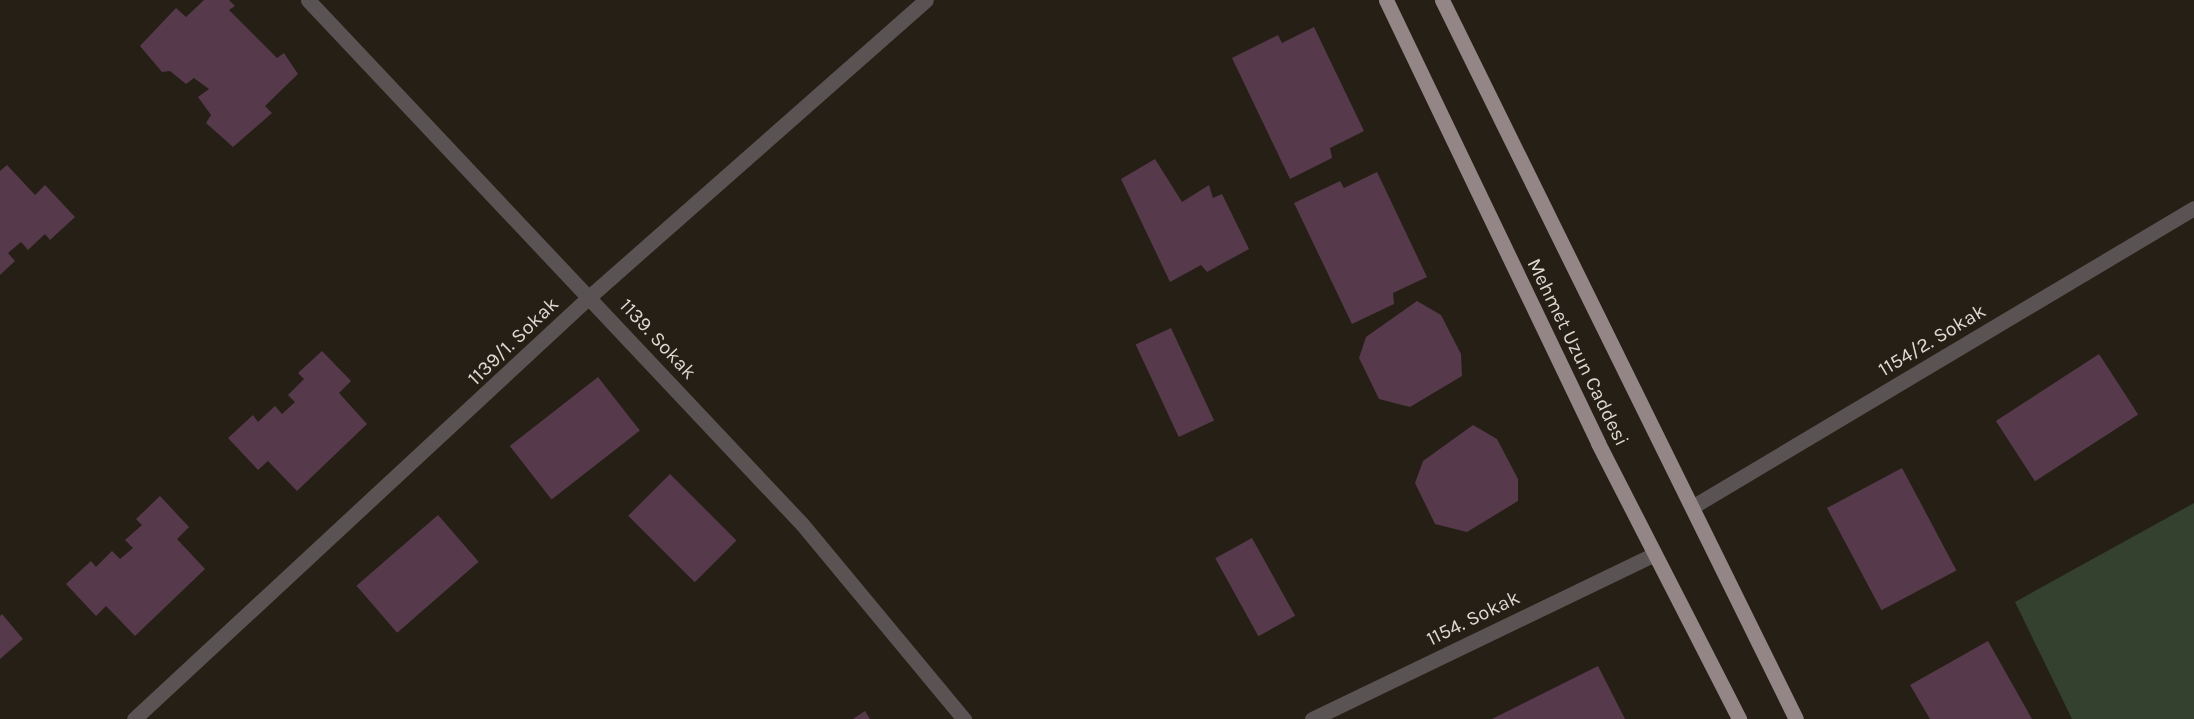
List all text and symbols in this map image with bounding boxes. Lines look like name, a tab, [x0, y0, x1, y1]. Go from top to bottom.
street label: Mehmet Uzun Caddesi	[1522, 254, 1634, 450]
street label: 1139/1. Sokak	[463, 292, 563, 390]
street label: 1139. Sokak	[615, 294, 701, 384]
street label: 1154/2. Sokak	[1874, 299, 1990, 381]
street label: 1154. Sokak	[1423, 585, 1523, 651]

